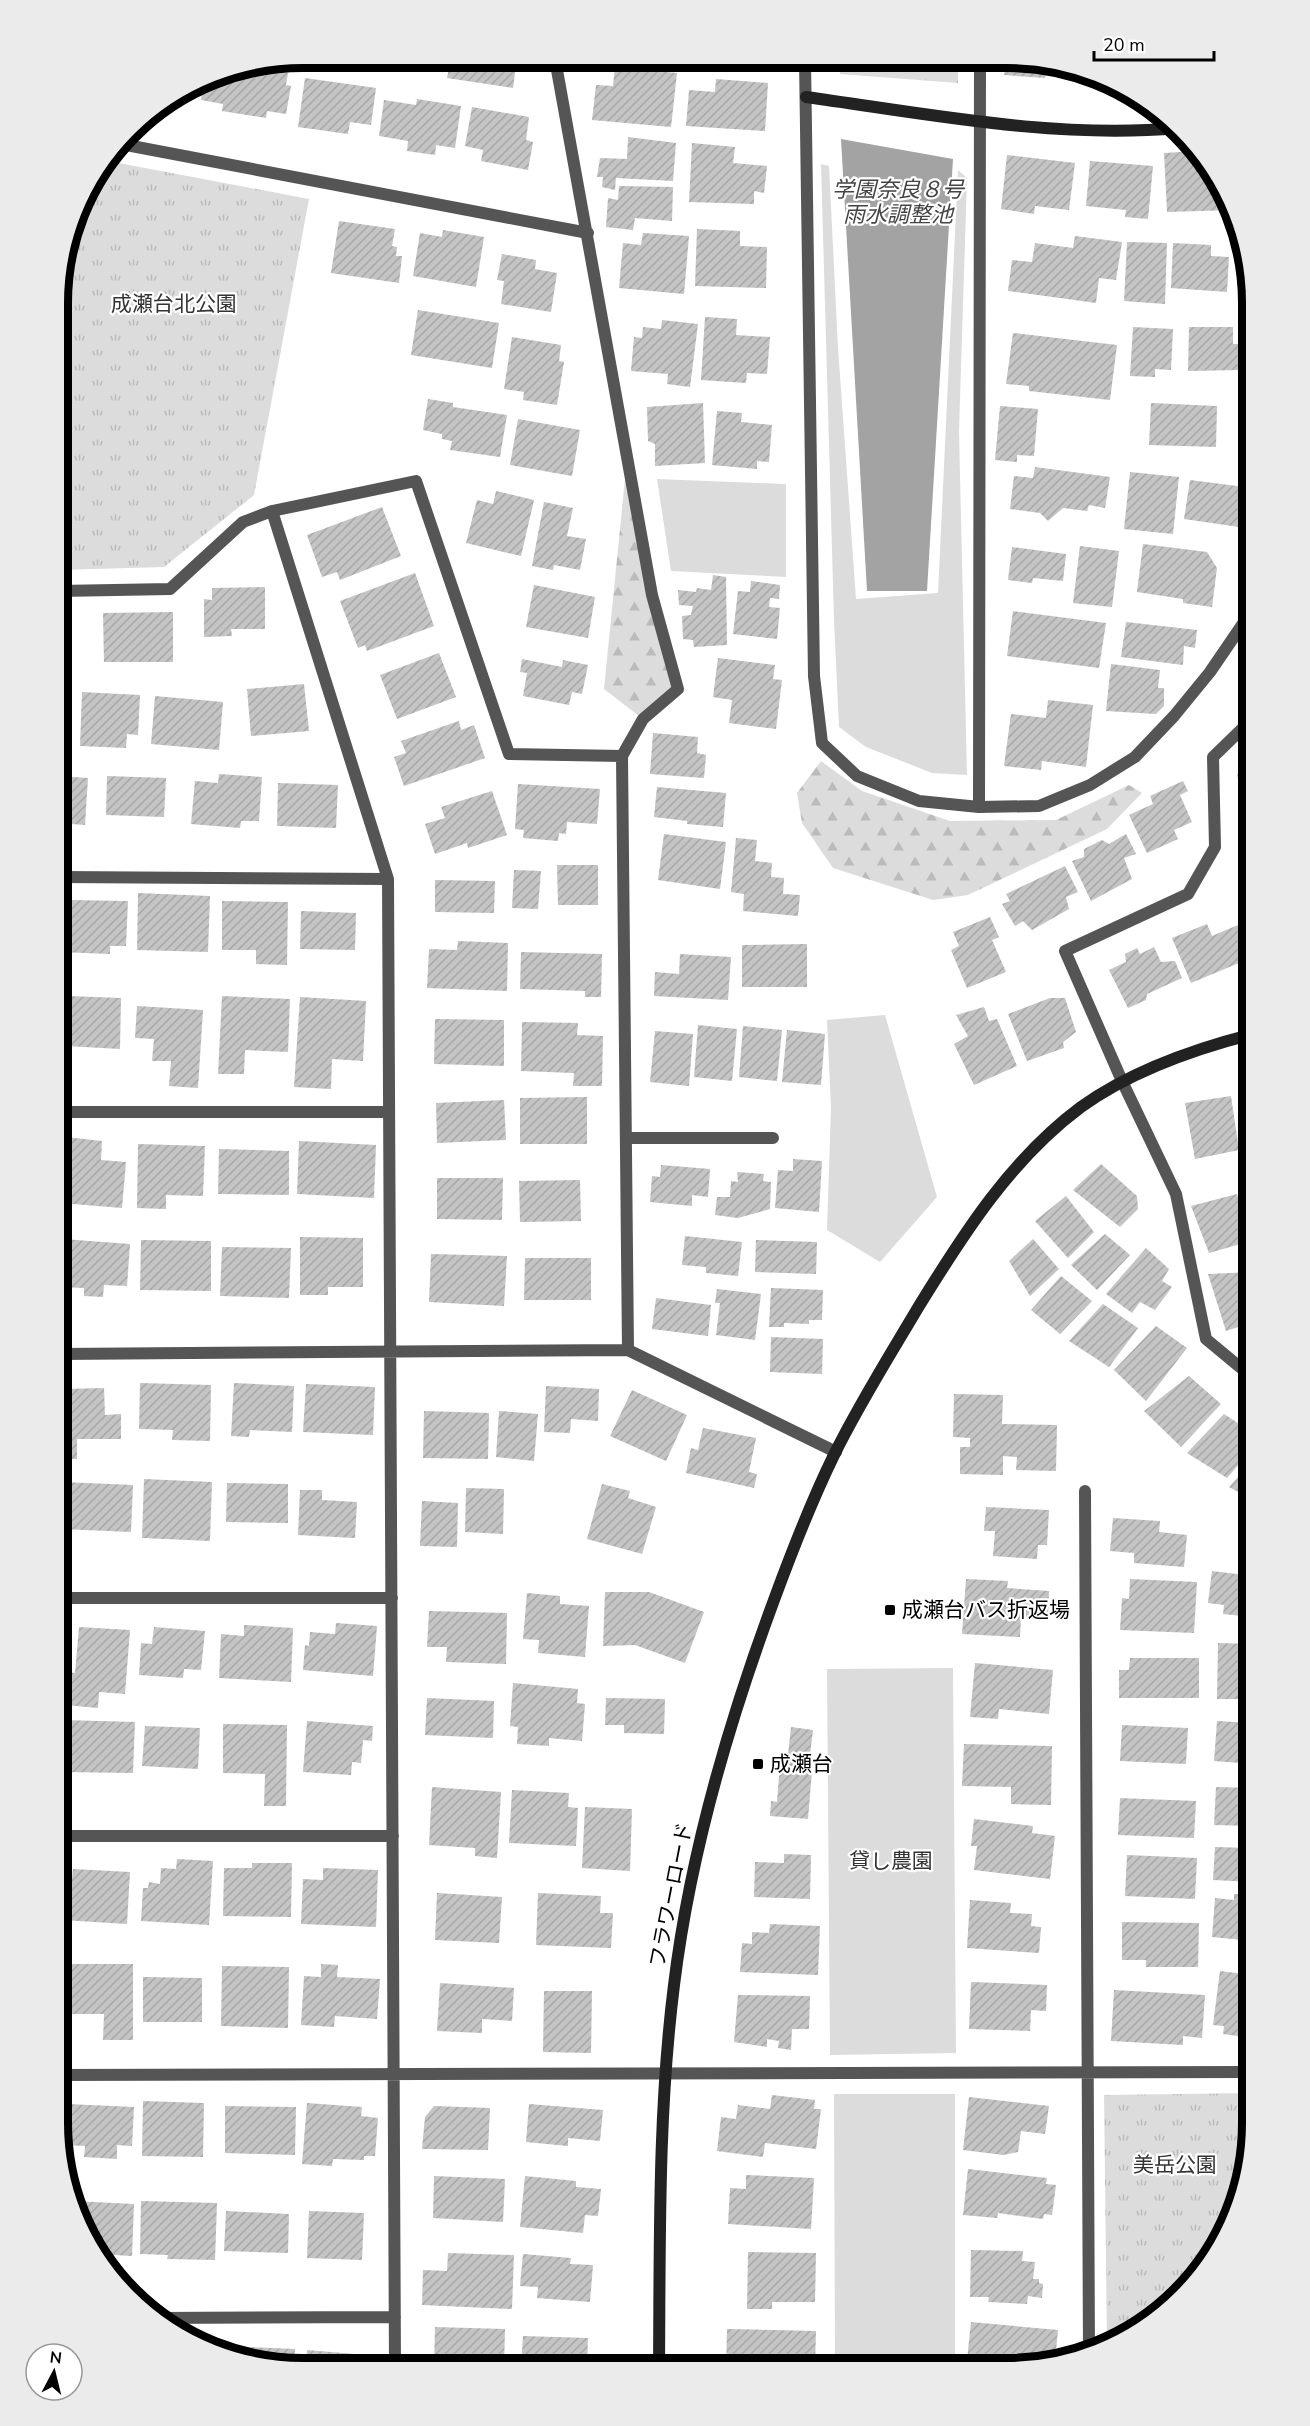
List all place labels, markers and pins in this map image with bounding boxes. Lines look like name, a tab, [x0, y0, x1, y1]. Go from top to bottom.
place label: 成瀬台バス折返場	[902, 1596, 1070, 1624]
marker: 成瀬台バス折返場	[883, 1603, 897, 1617]
place label: 成瀬台	[770, 1750, 833, 1778]
marker: 成瀬台	[751, 1757, 765, 1771]

